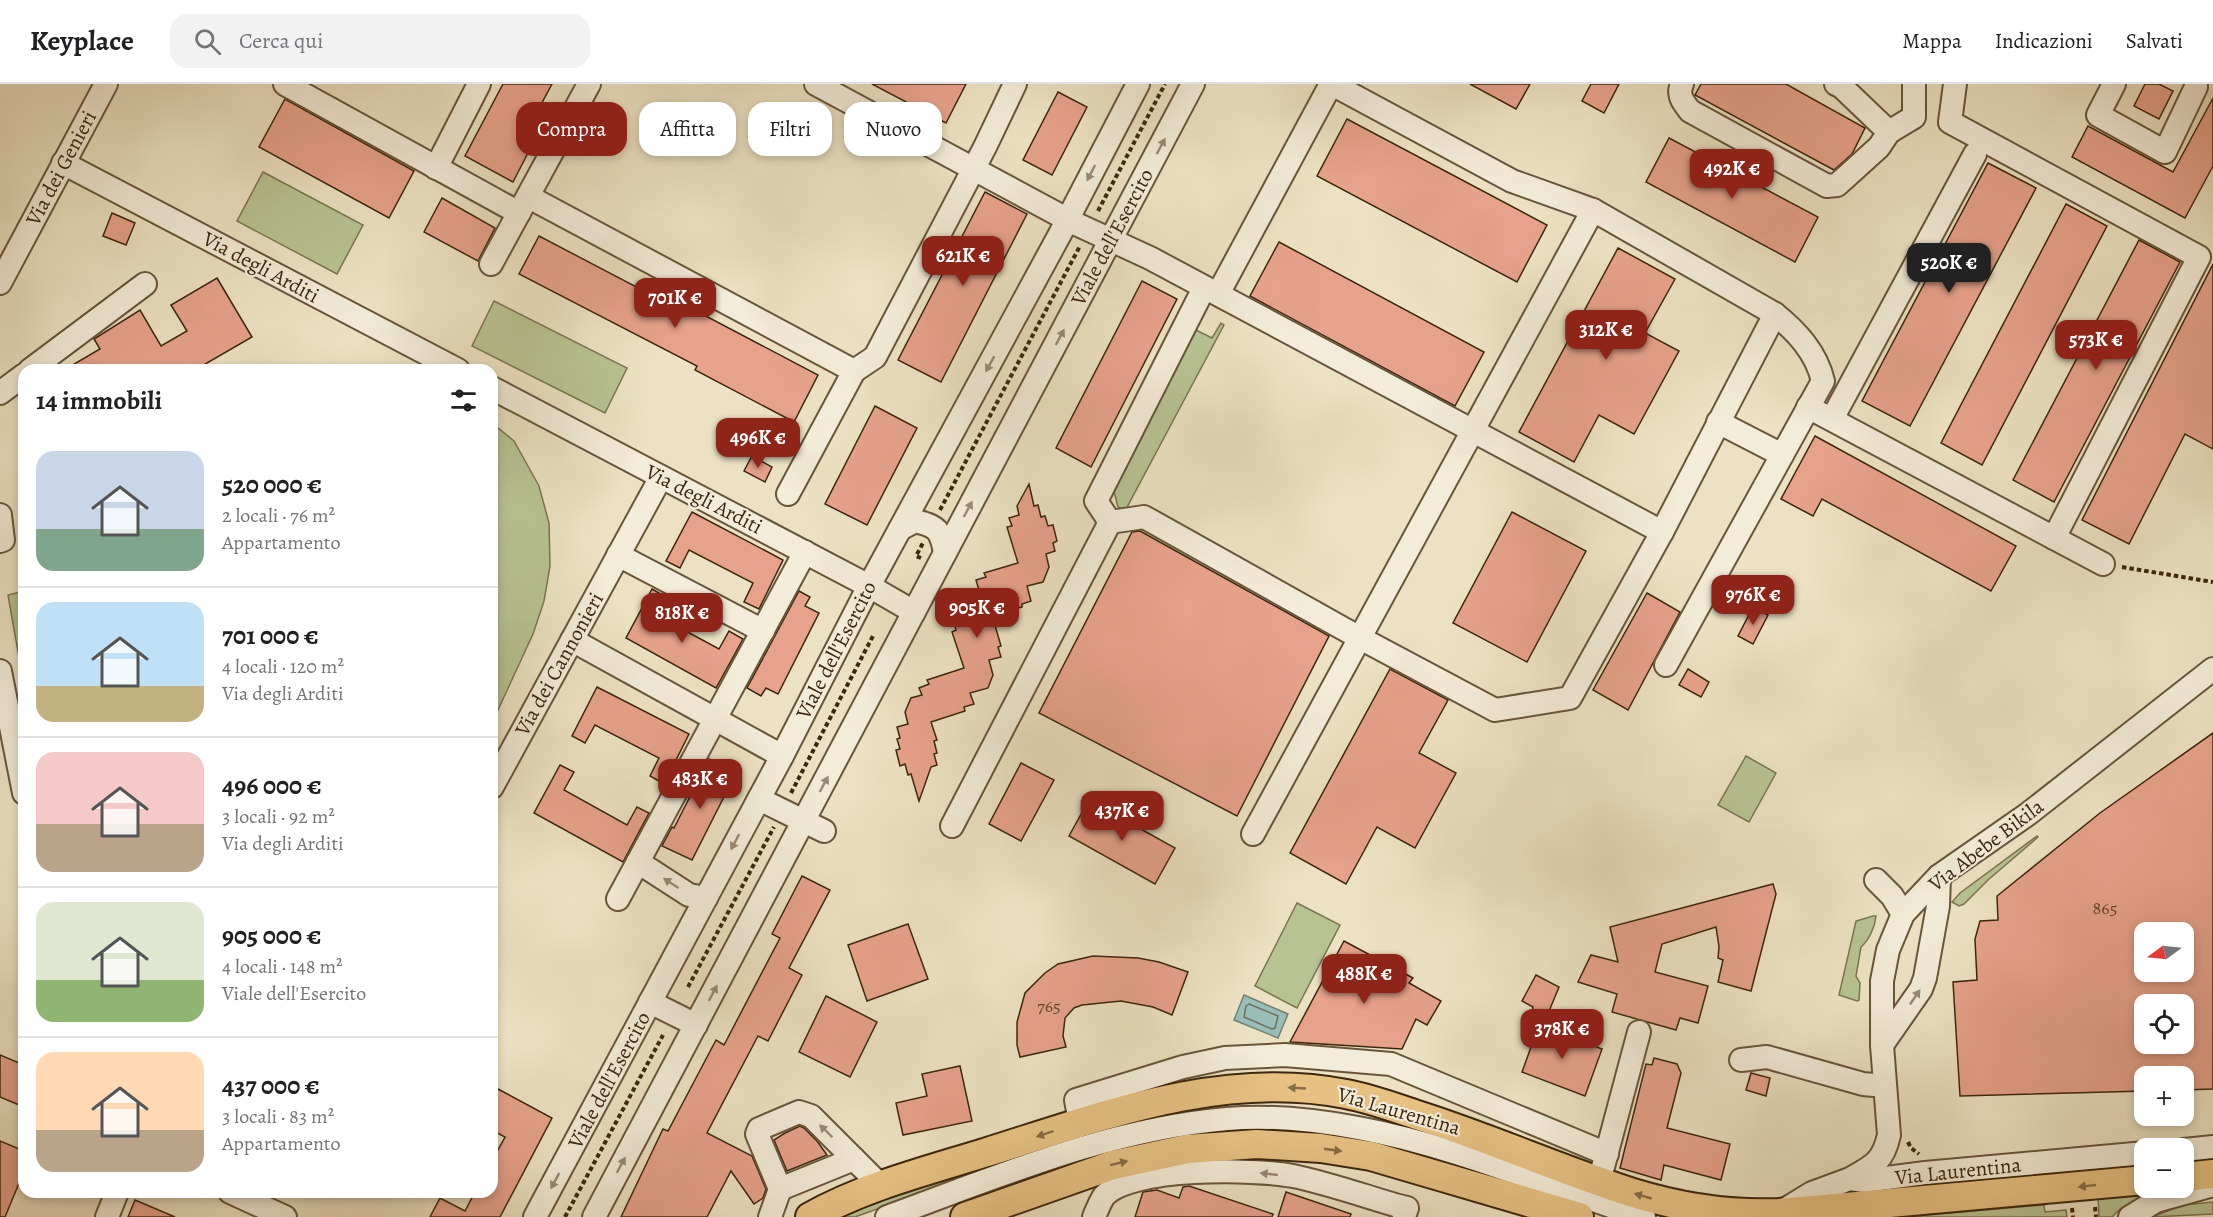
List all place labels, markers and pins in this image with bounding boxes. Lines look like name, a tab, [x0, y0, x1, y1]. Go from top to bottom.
pin: 492K €	[1683, 149, 1781, 200]
pin: 621K €	[914, 236, 1012, 287]
pin: 520K €	[1900, 243, 1998, 294]
pin: 701K €	[626, 278, 724, 329]
pin: 312K €	[1557, 310, 1655, 361]
pin: 573K €	[2047, 320, 2145, 371]
pin: 496K €	[709, 418, 807, 469]
pin: 976K €	[1704, 575, 1802, 626]
pin: 905K €	[928, 588, 1026, 639]
pin: 818K €	[633, 593, 731, 644]
pin: 483K €	[651, 759, 749, 810]
pin: 437K €	[1073, 791, 1171, 842]
pin: 488K €	[1315, 954, 1413, 1005]
pin: 378K €	[1513, 1009, 1611, 1060]

